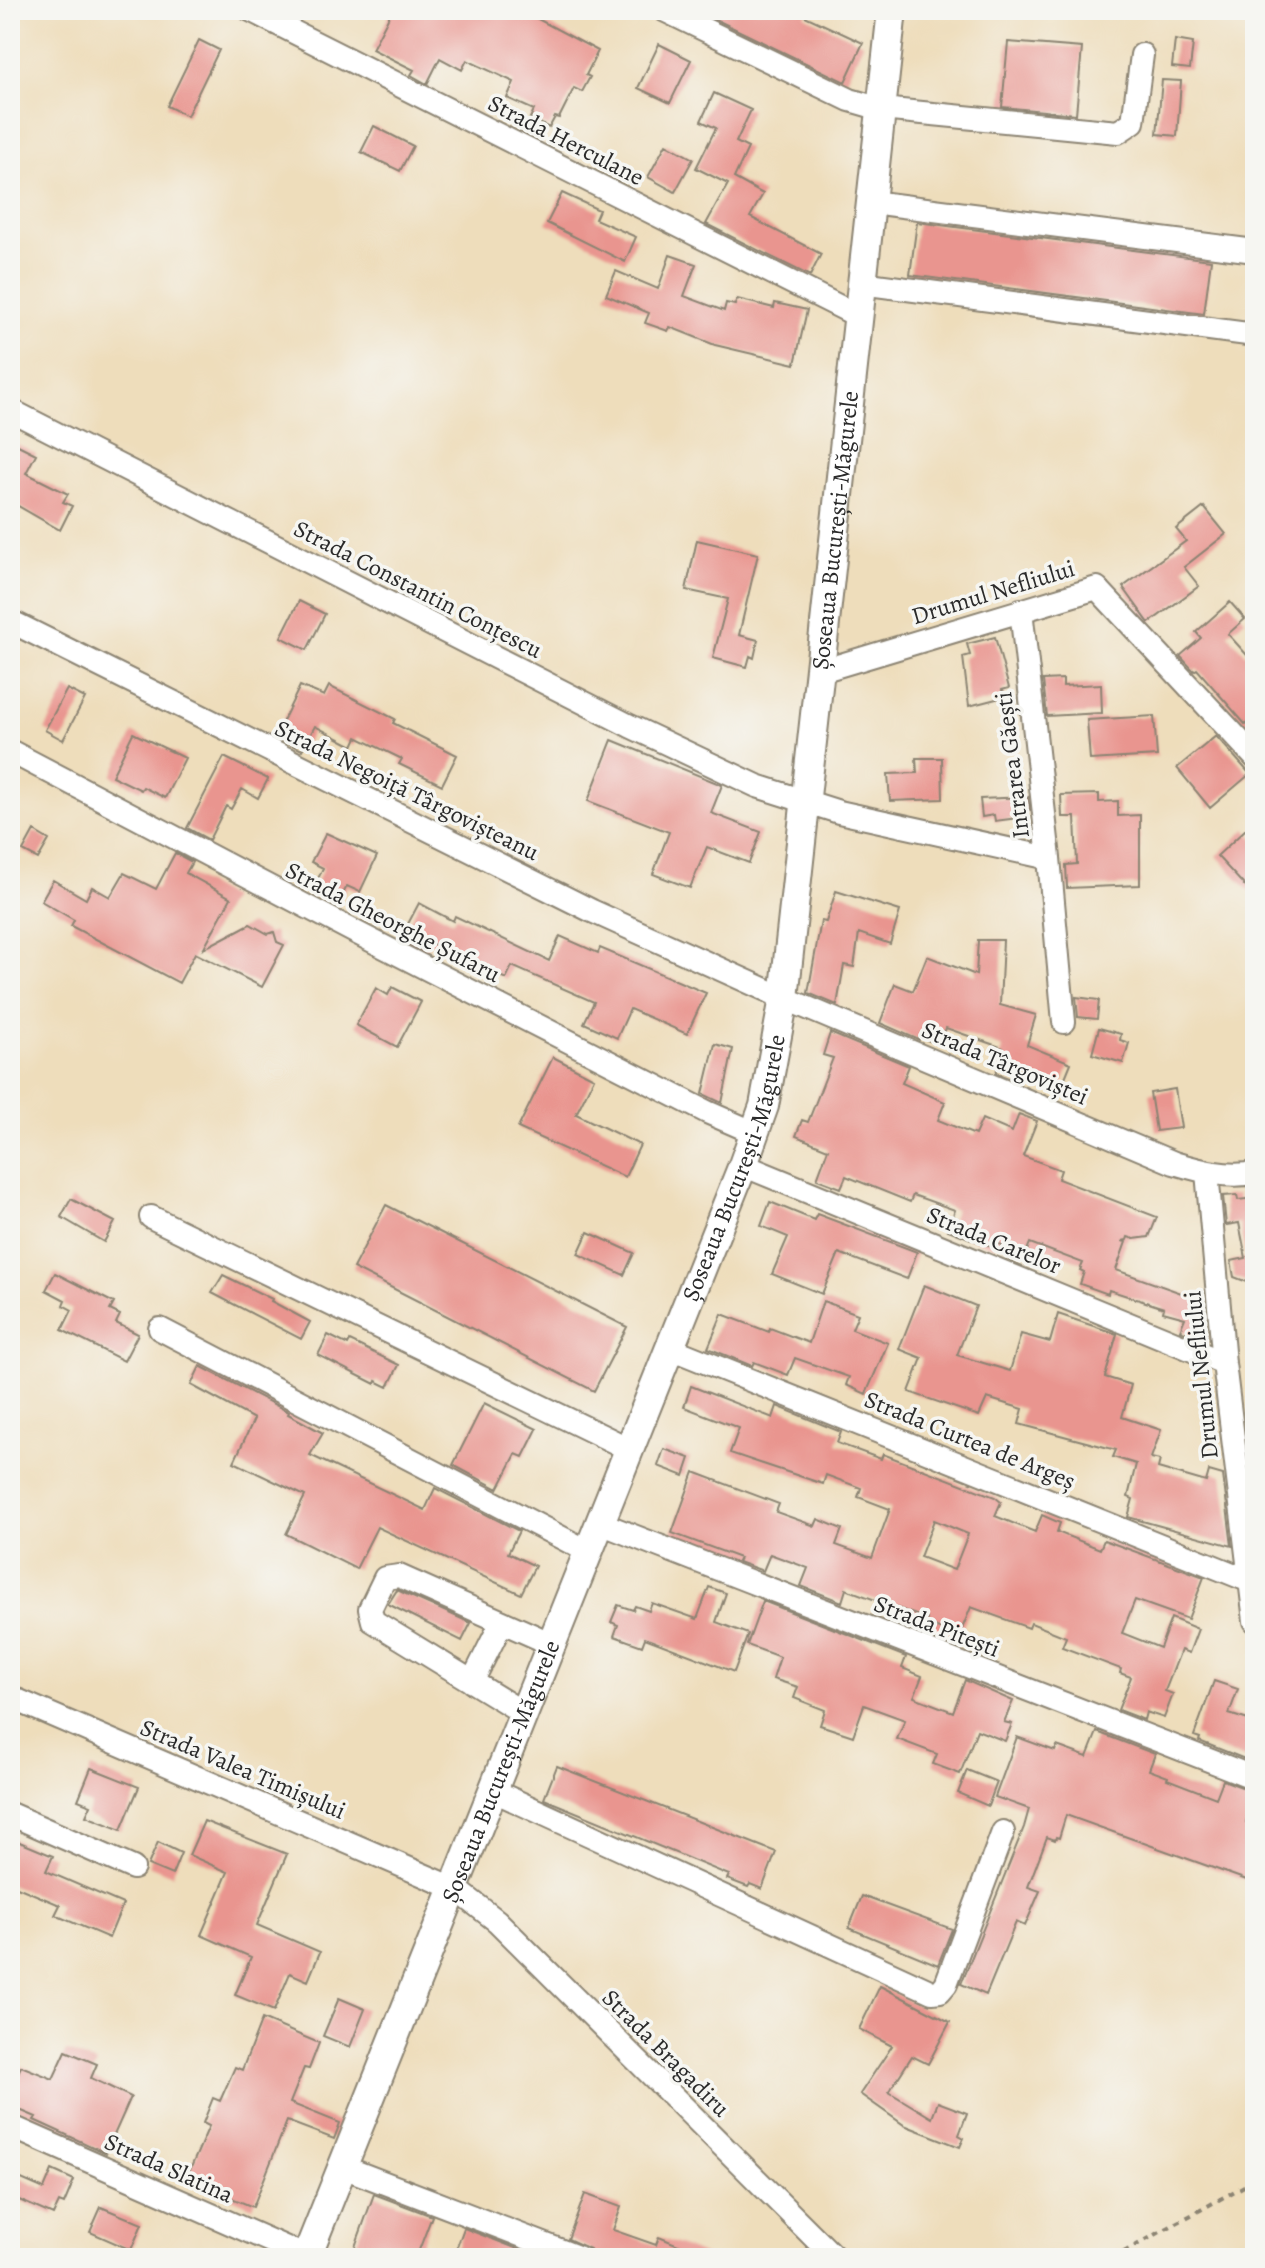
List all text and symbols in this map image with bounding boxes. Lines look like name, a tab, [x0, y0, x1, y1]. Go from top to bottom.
street label: Strada Herculane	[483, 87, 649, 193]
street label: Șoseaua București-Măgurele	[804, 389, 866, 671]
street label: Strada Constantin Conțescu	[288, 512, 548, 666]
street label: Drumul Nefliului	[907, 552, 1079, 632]
street label: Intrarea Găești	[987, 690, 1037, 840]
street label: Strada Negoiță Târgovișteanu	[269, 712, 545, 868]
street label: Strada Gheorghe Șufaru	[280, 854, 506, 990]
street label: Strada Târgoviștei	[917, 1013, 1093, 1113]
street label: Șoseaua București-Măgurele	[674, 1032, 793, 1306]
street label: Strada Carelor	[922, 1198, 1066, 1282]
street label: Drumul Nefliului	[1176, 1289, 1226, 1461]
street label: Strada Curtea de Argeș	[860, 1383, 1080, 1497]
street label: Strada Pitești	[869, 1587, 1005, 1665]
street label: Șoseaua București-Măgurele	[434, 1635, 567, 1908]
street label: Strada Valea Timișului	[135, 1711, 351, 1827]
street label: Strada Bragadiru	[595, 1982, 737, 2124]
street label: Strada Slatina	[99, 2125, 239, 2211]

